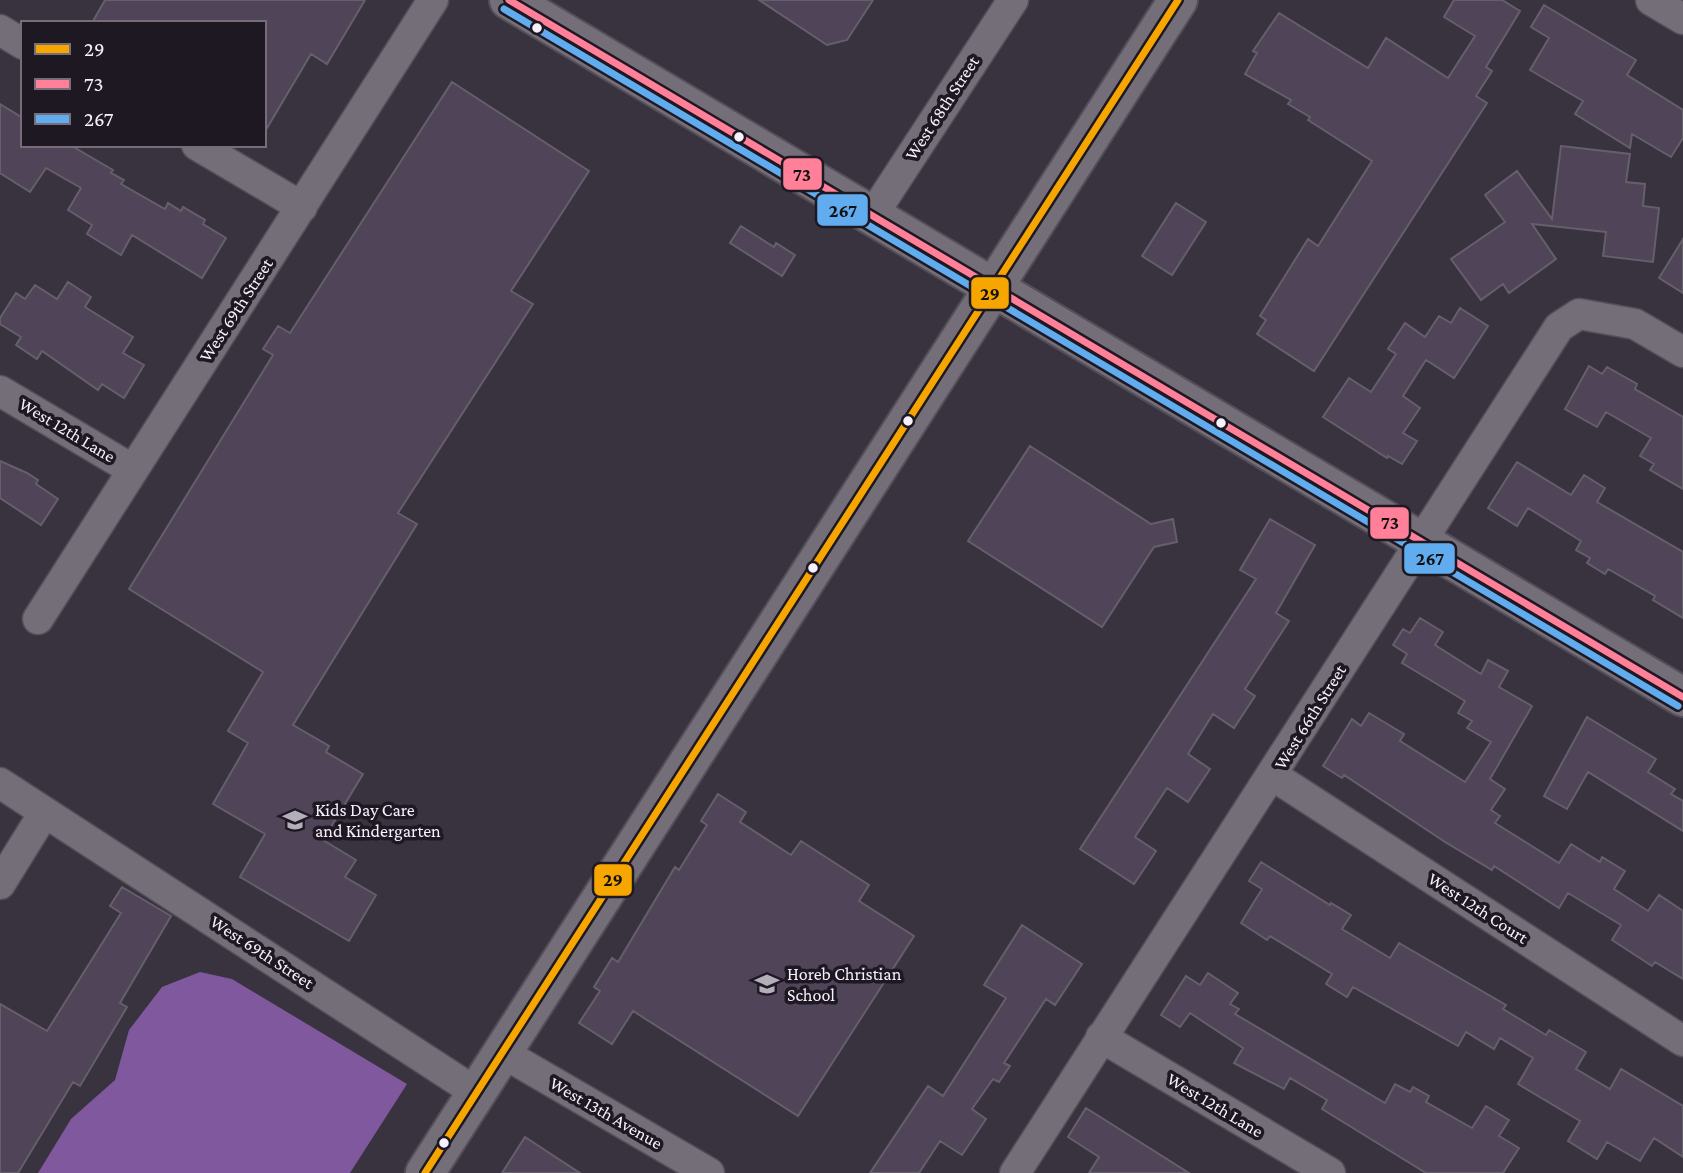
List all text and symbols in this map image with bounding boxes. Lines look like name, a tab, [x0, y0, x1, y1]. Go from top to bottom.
legend	[21, 21, 266, 147]
unlabelled marker	[530, 21, 544, 35]
text: 29	[84, 37, 105, 61]
street label: West 68th Street	[901, 51, 984, 164]
text: 73	[84, 72, 103, 96]
text: 267	[84, 107, 114, 131]
unlabelled marker	[732, 130, 746, 144]
line badge: 73	[782, 157, 823, 191]
text: 73	[793, 164, 811, 185]
line badge: 267	[816, 193, 869, 227]
text: 267	[829, 200, 857, 221]
street label: West 69th Street	[195, 254, 277, 365]
line badge: 29	[970, 276, 1010, 310]
text: 29	[980, 283, 1000, 304]
street label: West 12th Lane	[15, 393, 119, 467]
unlabelled marker	[901, 414, 915, 428]
unlabelled marker	[1214, 416, 1228, 430]
line badge: 73	[1369, 506, 1410, 540]
text: 73	[1381, 512, 1399, 533]
line badge: 267	[1403, 542, 1456, 575]
text: 267	[1416, 548, 1444, 569]
unlabelled marker	[806, 561, 820, 575]
street label: West 66th Street	[1270, 660, 1351, 773]
place label: Kids Day Care and Kindergarten	[315, 800, 441, 841]
school or university icon: Kids Day Care and Kindergarten	[281, 806, 309, 834]
line badge: 29	[593, 863, 633, 897]
street label: West 12th Court	[1424, 868, 1533, 948]
text: 29	[603, 869, 623, 890]
street label: West 69th Street	[207, 911, 318, 993]
place label: Horeb Christian School	[787, 964, 902, 1005]
school or university icon: Horeb Christian School	[753, 970, 781, 998]
street label: West 12th Lane	[1163, 1068, 1267, 1142]
street label: West 13th Avenue	[546, 1073, 666, 1153]
unlabelled marker	[437, 1136, 451, 1150]

